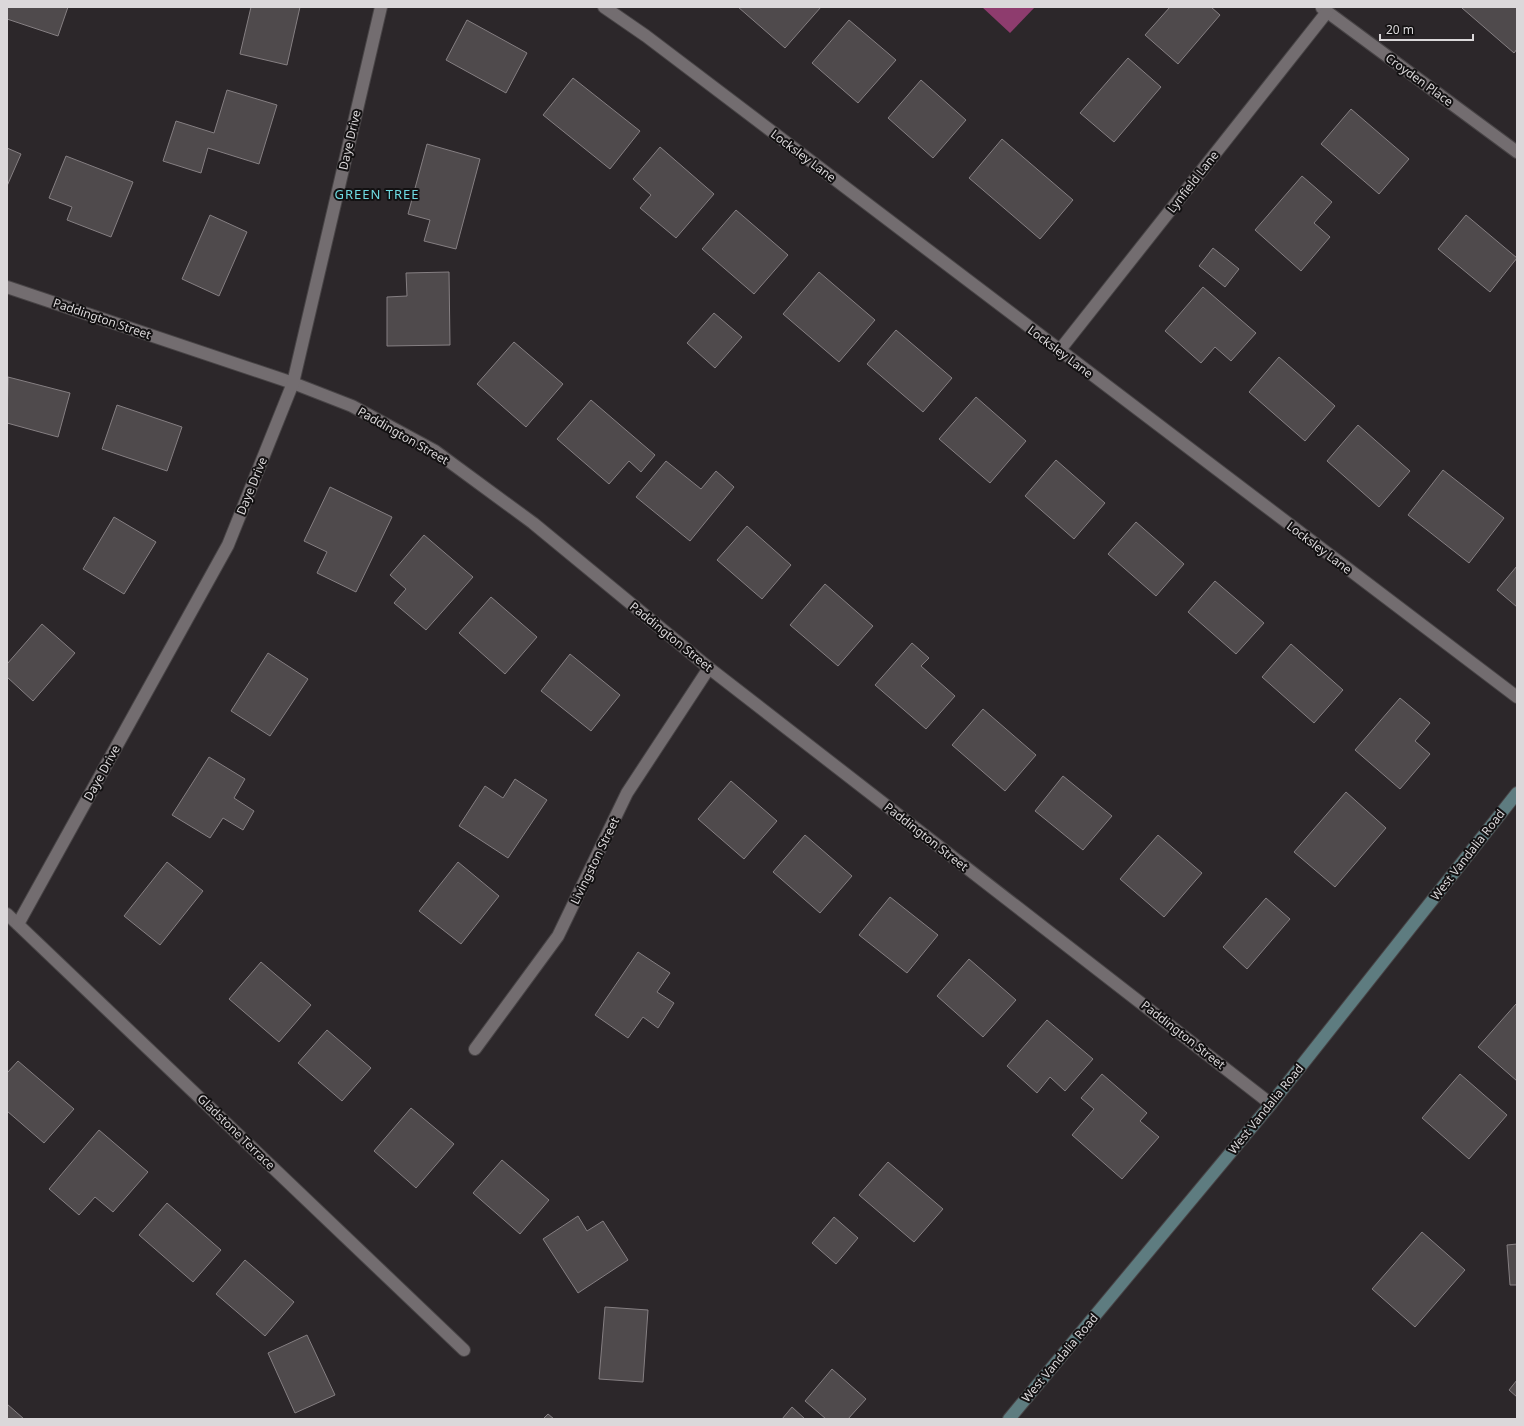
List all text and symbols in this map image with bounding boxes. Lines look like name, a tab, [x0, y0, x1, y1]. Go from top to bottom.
scale bar	[1380, 16, 1473, 42]
text: 20 m	[1386, 21, 1414, 38]
street label: Croyden Place	[1382, 49, 1457, 110]
street label: Daye Drive	[334, 108, 365, 172]
street label: Locksley Lane	[767, 125, 840, 186]
street label: Lynfield Lane	[1163, 147, 1222, 216]
district label: GREEN TREE	[334, 185, 420, 203]
street label: Paddington Street	[51, 294, 154, 343]
street label: Locksley Lane	[1024, 321, 1097, 382]
street label: Paddington Street	[355, 403, 452, 469]
street label: Daye Drive	[232, 454, 271, 517]
street label: Locksley Lane	[1283, 517, 1356, 578]
street label: Paddington Street	[626, 598, 717, 676]
street label: Daye Drive	[79, 742, 124, 804]
street label: Paddington Street	[881, 798, 972, 875]
street label: West Vandalia Road	[1427, 806, 1508, 904]
street label: Livingston Street	[566, 814, 623, 907]
street label: Paddington Street	[1138, 996, 1229, 1073]
street label: West Vandalia Road	[1224, 1060, 1307, 1157]
street label: Gladstone Terrace	[194, 1090, 279, 1173]
street label: West Vandalia Road	[1017, 1310, 1102, 1406]

